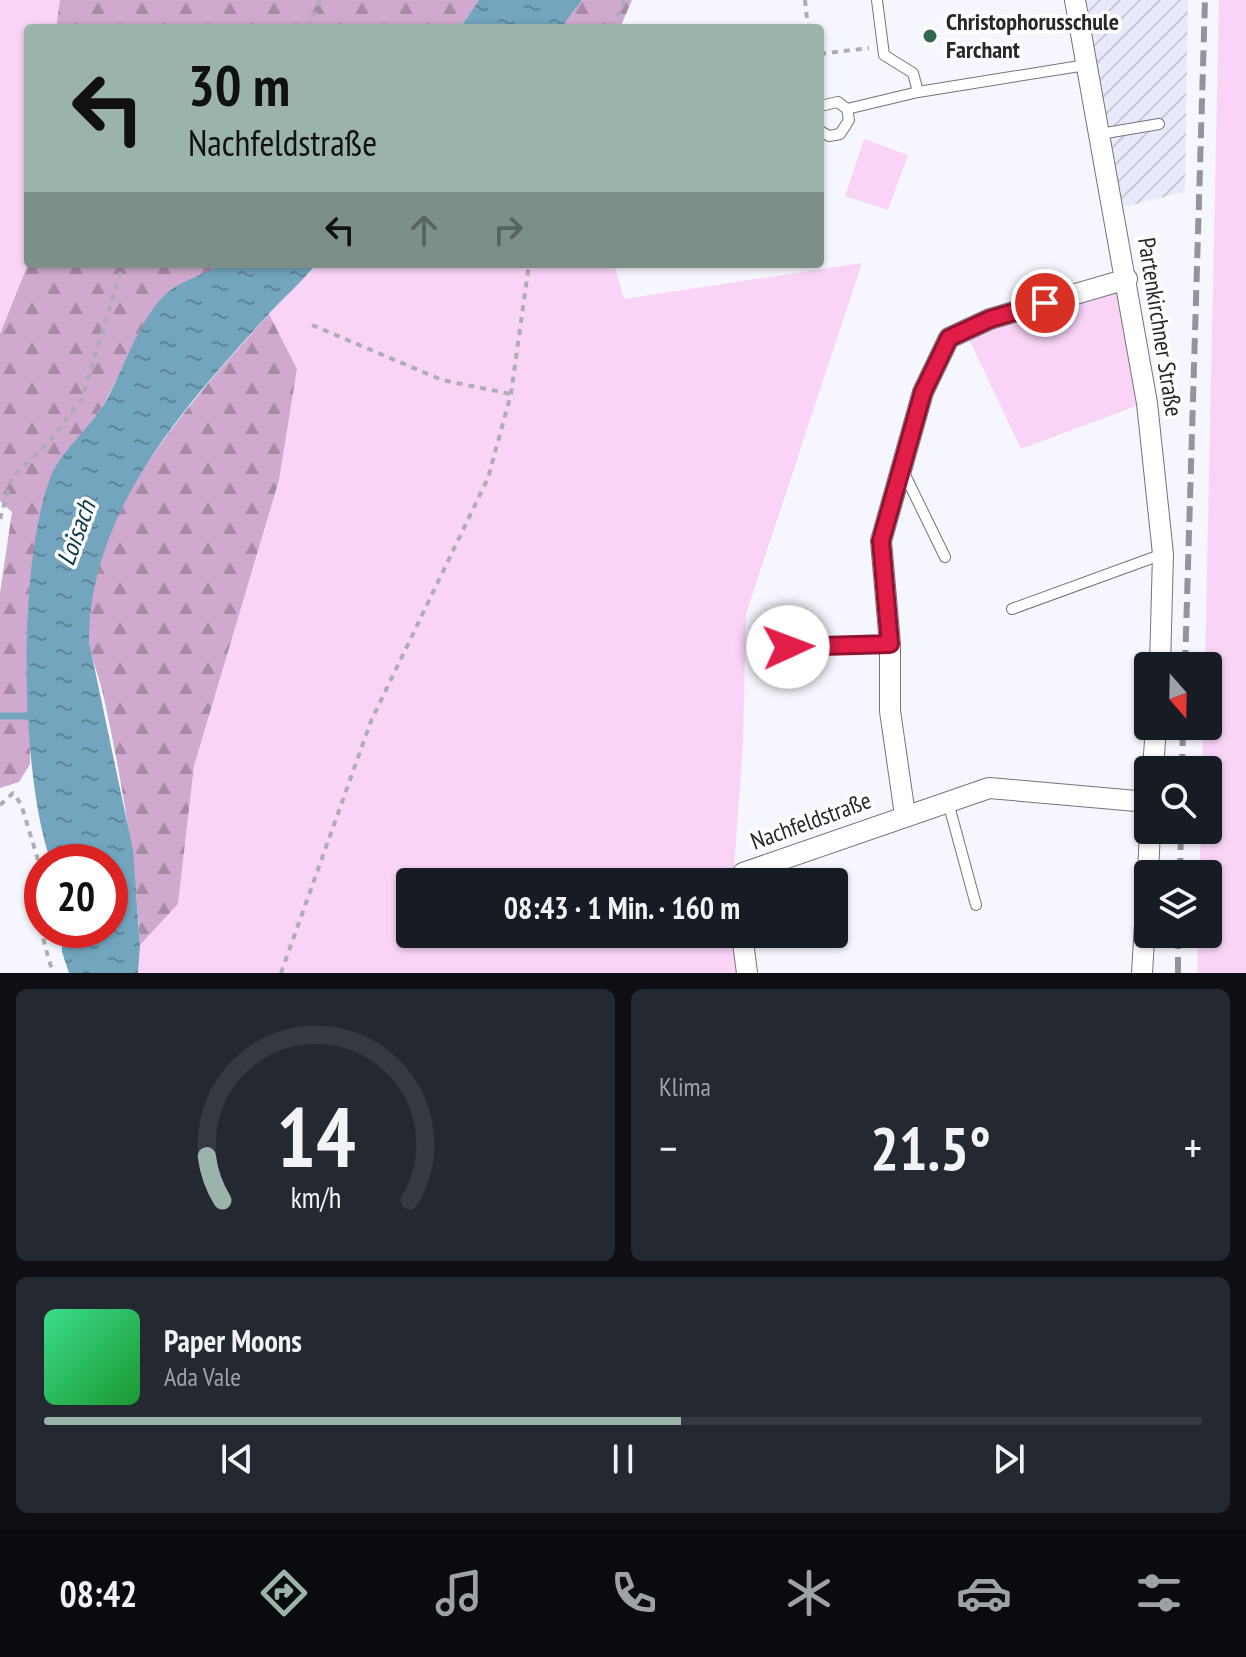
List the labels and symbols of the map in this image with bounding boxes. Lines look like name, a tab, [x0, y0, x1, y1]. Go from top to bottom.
place label: Christophorusschule Farchant	[946, 6, 1119, 65]
marker: Christophorusschule Farchant	[921, 27, 939, 45]
street label: Partenkirchner Straße	[1131, 235, 1190, 419]
pin	[1011, 269, 1079, 337]
water label: Loisach	[49, 495, 103, 570]
position arrow	[746, 605, 830, 689]
north arrow	[1134, 652, 1222, 740]
street label: Nachfeldstraße	[746, 784, 875, 857]
speed limit sign: 20	[24, 844, 128, 948]

